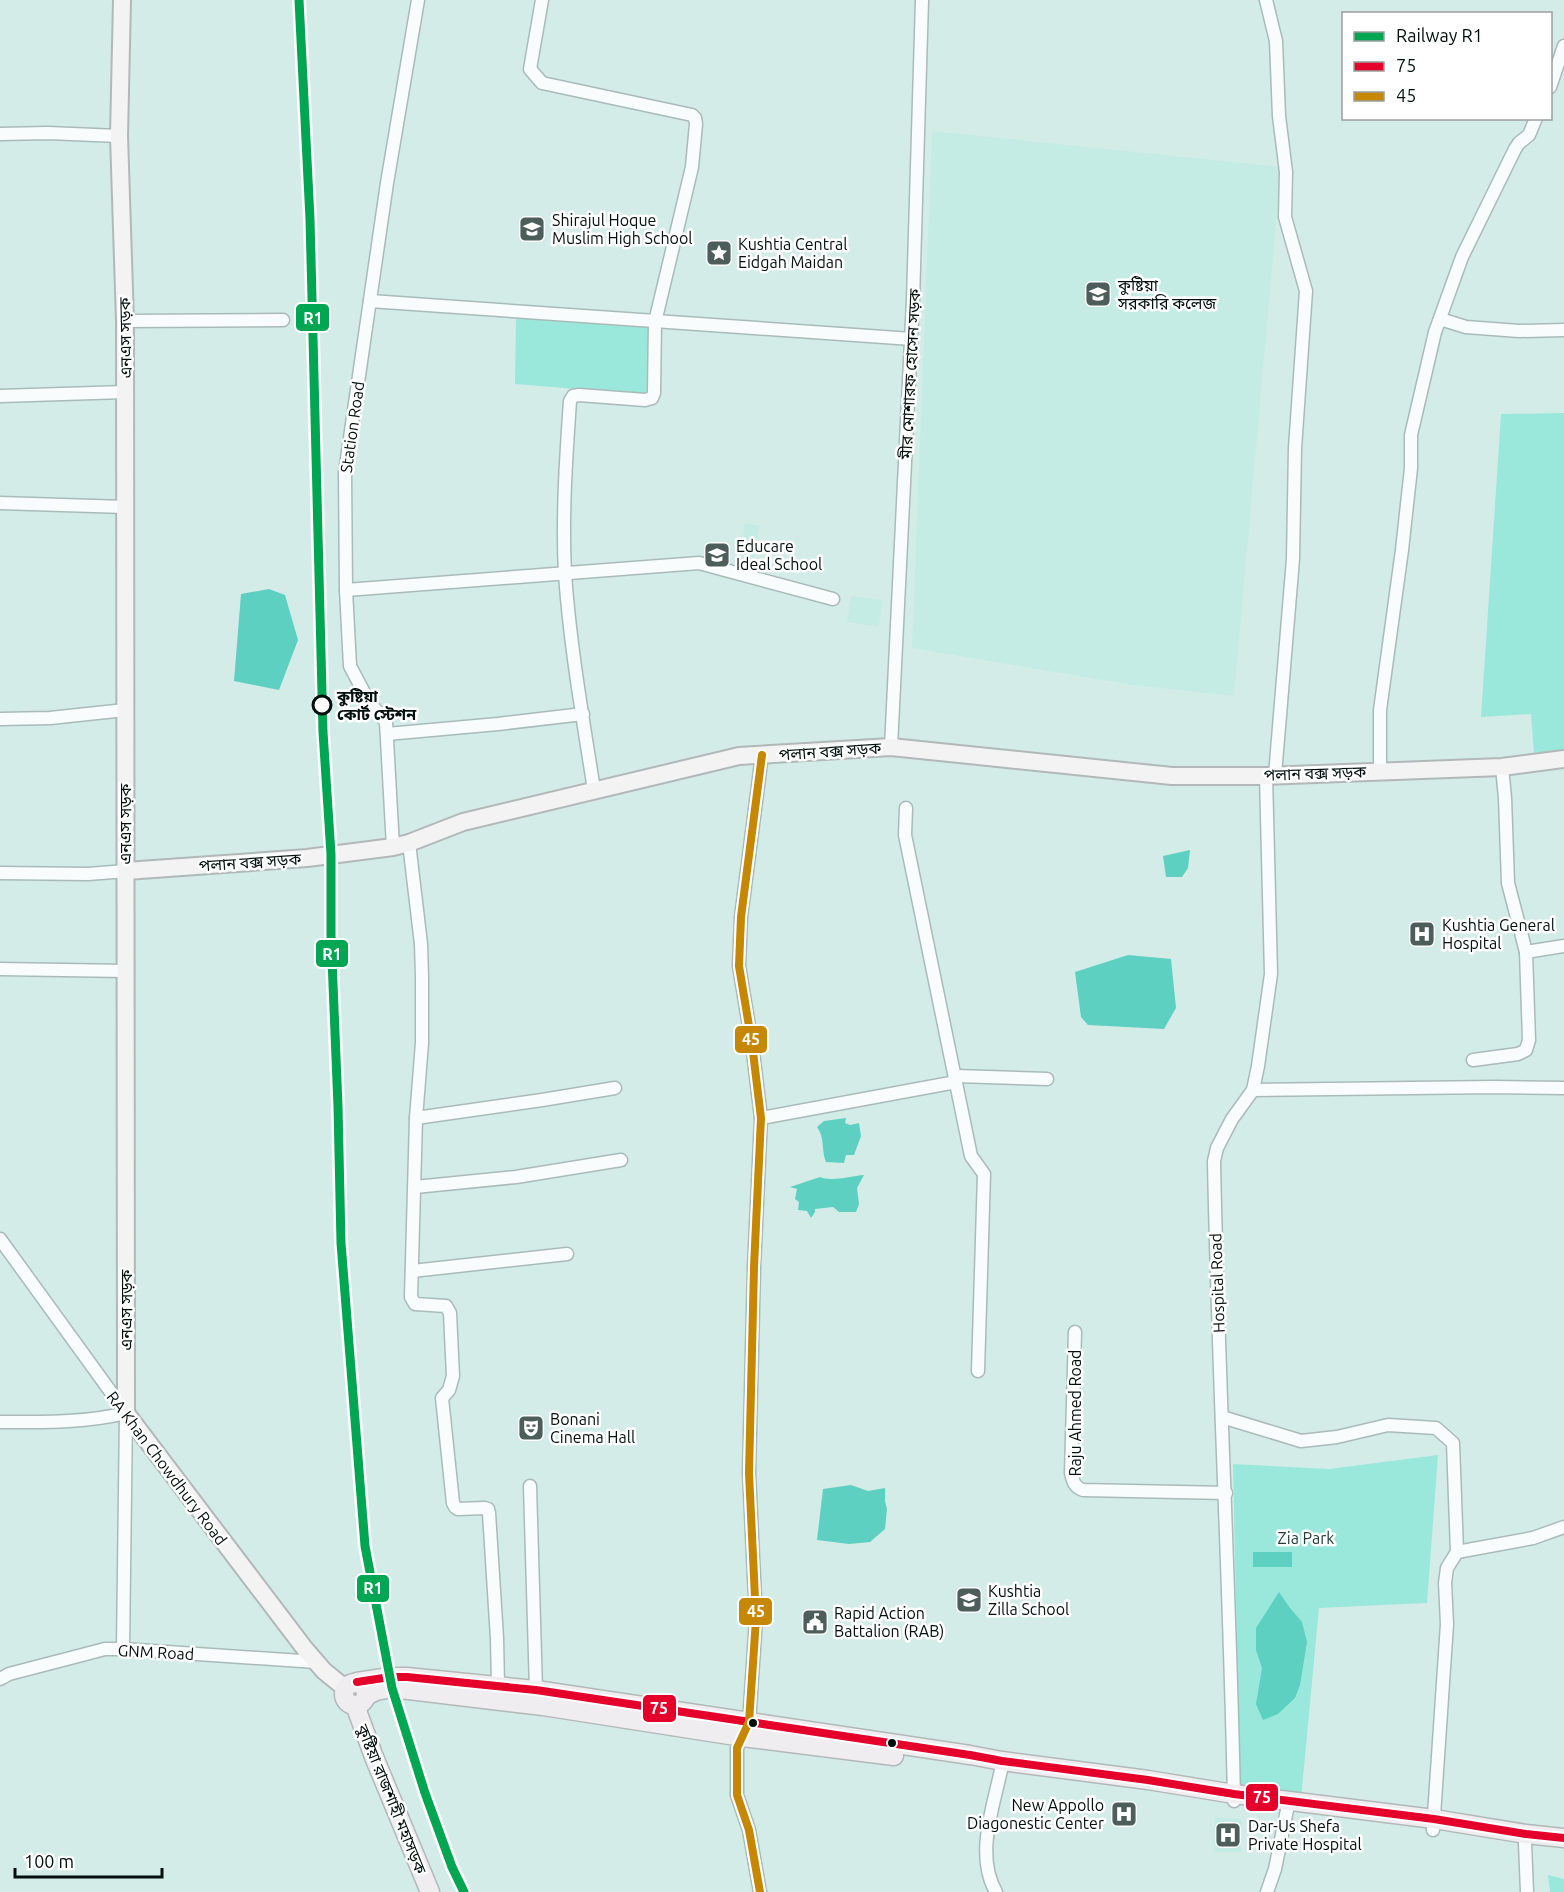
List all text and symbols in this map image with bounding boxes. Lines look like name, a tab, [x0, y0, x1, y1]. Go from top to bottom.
legend	[1342, 12, 1552, 120]
text: Railway R1	[1396, 25, 1483, 45]
text: 75	[1396, 55, 1416, 75]
text: 45	[1396, 85, 1416, 105]
place label: Shirajul Hoque Muslim High School	[552, 211, 692, 247]
school or university icon: Shirajul Hoque Muslim High School	[517, 214, 547, 244]
place label: Kushtia Central Eidgah Maidan	[738, 235, 847, 271]
place icon: Kushtia Central Eidgah Maidan	[704, 238, 734, 268]
place label: কুষ্টিয়া সরকারি কলেজ	[1117, 276, 1217, 312]
school or university icon: কুষ্টিয়া সরকারি কলেজ	[1083, 279, 1113, 309]
street label: মীর মোশারফ হোসেন সড়ক	[896, 287, 924, 461]
street label: এনএস সড়ক	[115, 296, 135, 379]
line badge: R1	[295, 303, 330, 332]
text: R1	[303, 309, 323, 327]
street label: Station Road	[337, 380, 367, 474]
place label: Educare Ideal School	[736, 537, 822, 573]
school or university icon: Educare Ideal School	[702, 540, 732, 570]
place label: কুষ্টিয়া কোর্ট স্টেশন	[336, 687, 417, 723]
marker: কুষ্টিয়া কোর্ট স্টেশন	[312, 695, 332, 715]
street label: পলান বক্স সড়ক	[778, 738, 883, 764]
street label: পলান বক্স সড়ক	[1263, 762, 1368, 784]
street label: এনএস সড়ক	[116, 782, 134, 864]
street label: পলান বক্স সড়ক	[198, 849, 303, 875]
place label: Kushtia General Hospital	[1442, 916, 1555, 952]
hospital icon: Kushtia General Hospital	[1407, 919, 1437, 949]
line badge: R1	[315, 939, 349, 968]
text: R1	[322, 945, 342, 963]
line badge: 45	[734, 1025, 768, 1054]
text: 45	[742, 1030, 760, 1048]
street label: Hospital Road	[1206, 1233, 1228, 1333]
street label: এনএস সড়ক	[117, 1268, 135, 1350]
street label: Raju Ahmed Road	[1066, 1350, 1084, 1476]
street label: RA Khan Chowdhury Road	[103, 1388, 231, 1548]
place label: Bonani Cinema Hall	[550, 1410, 635, 1446]
theatre icon: Bonani Cinema Hall	[516, 1413, 546, 1443]
park label: Zia Park	[1278, 1529, 1334, 1547]
line badge: R1	[356, 1574, 390, 1603]
text: R1	[363, 1579, 383, 1597]
place label: Kushtia Zilla School	[988, 1582, 1069, 1618]
school or university icon: Kushtia Zilla School	[954, 1585, 984, 1615]
line badge: 45	[738, 1597, 773, 1626]
text: 45	[747, 1602, 765, 1620]
place label: Rapid Action Battalion (RAB)	[834, 1604, 944, 1641]
public building icon: Rapid Action Battalion (RAB)	[800, 1607, 830, 1637]
street label: GNM Road	[117, 1641, 195, 1663]
line badge: 75	[642, 1694, 677, 1723]
text: 75	[650, 1699, 668, 1717]
unlabelled marker	[747, 1717, 759, 1729]
street label: কুষ্টিয়া রাজশাহী মহাসড়ক	[352, 1721, 431, 1878]
unlabelled marker	[886, 1737, 898, 1749]
line badge: 75	[1245, 1783, 1279, 1812]
text: 75	[1253, 1788, 1271, 1806]
place label: New Appollo Diagonestic Center	[967, 1796, 1104, 1832]
hospital icon: New Appollo Diagonestic Center	[1109, 1799, 1139, 1829]
place label: Dar-Us Shefa Private Hospital	[1248, 1817, 1362, 1853]
hospital icon: Dar-Us Shefa Private Hospital	[1213, 1820, 1243, 1850]
scale bar	[15, 1841, 162, 1879]
text: 100 m	[24, 1851, 74, 1871]

